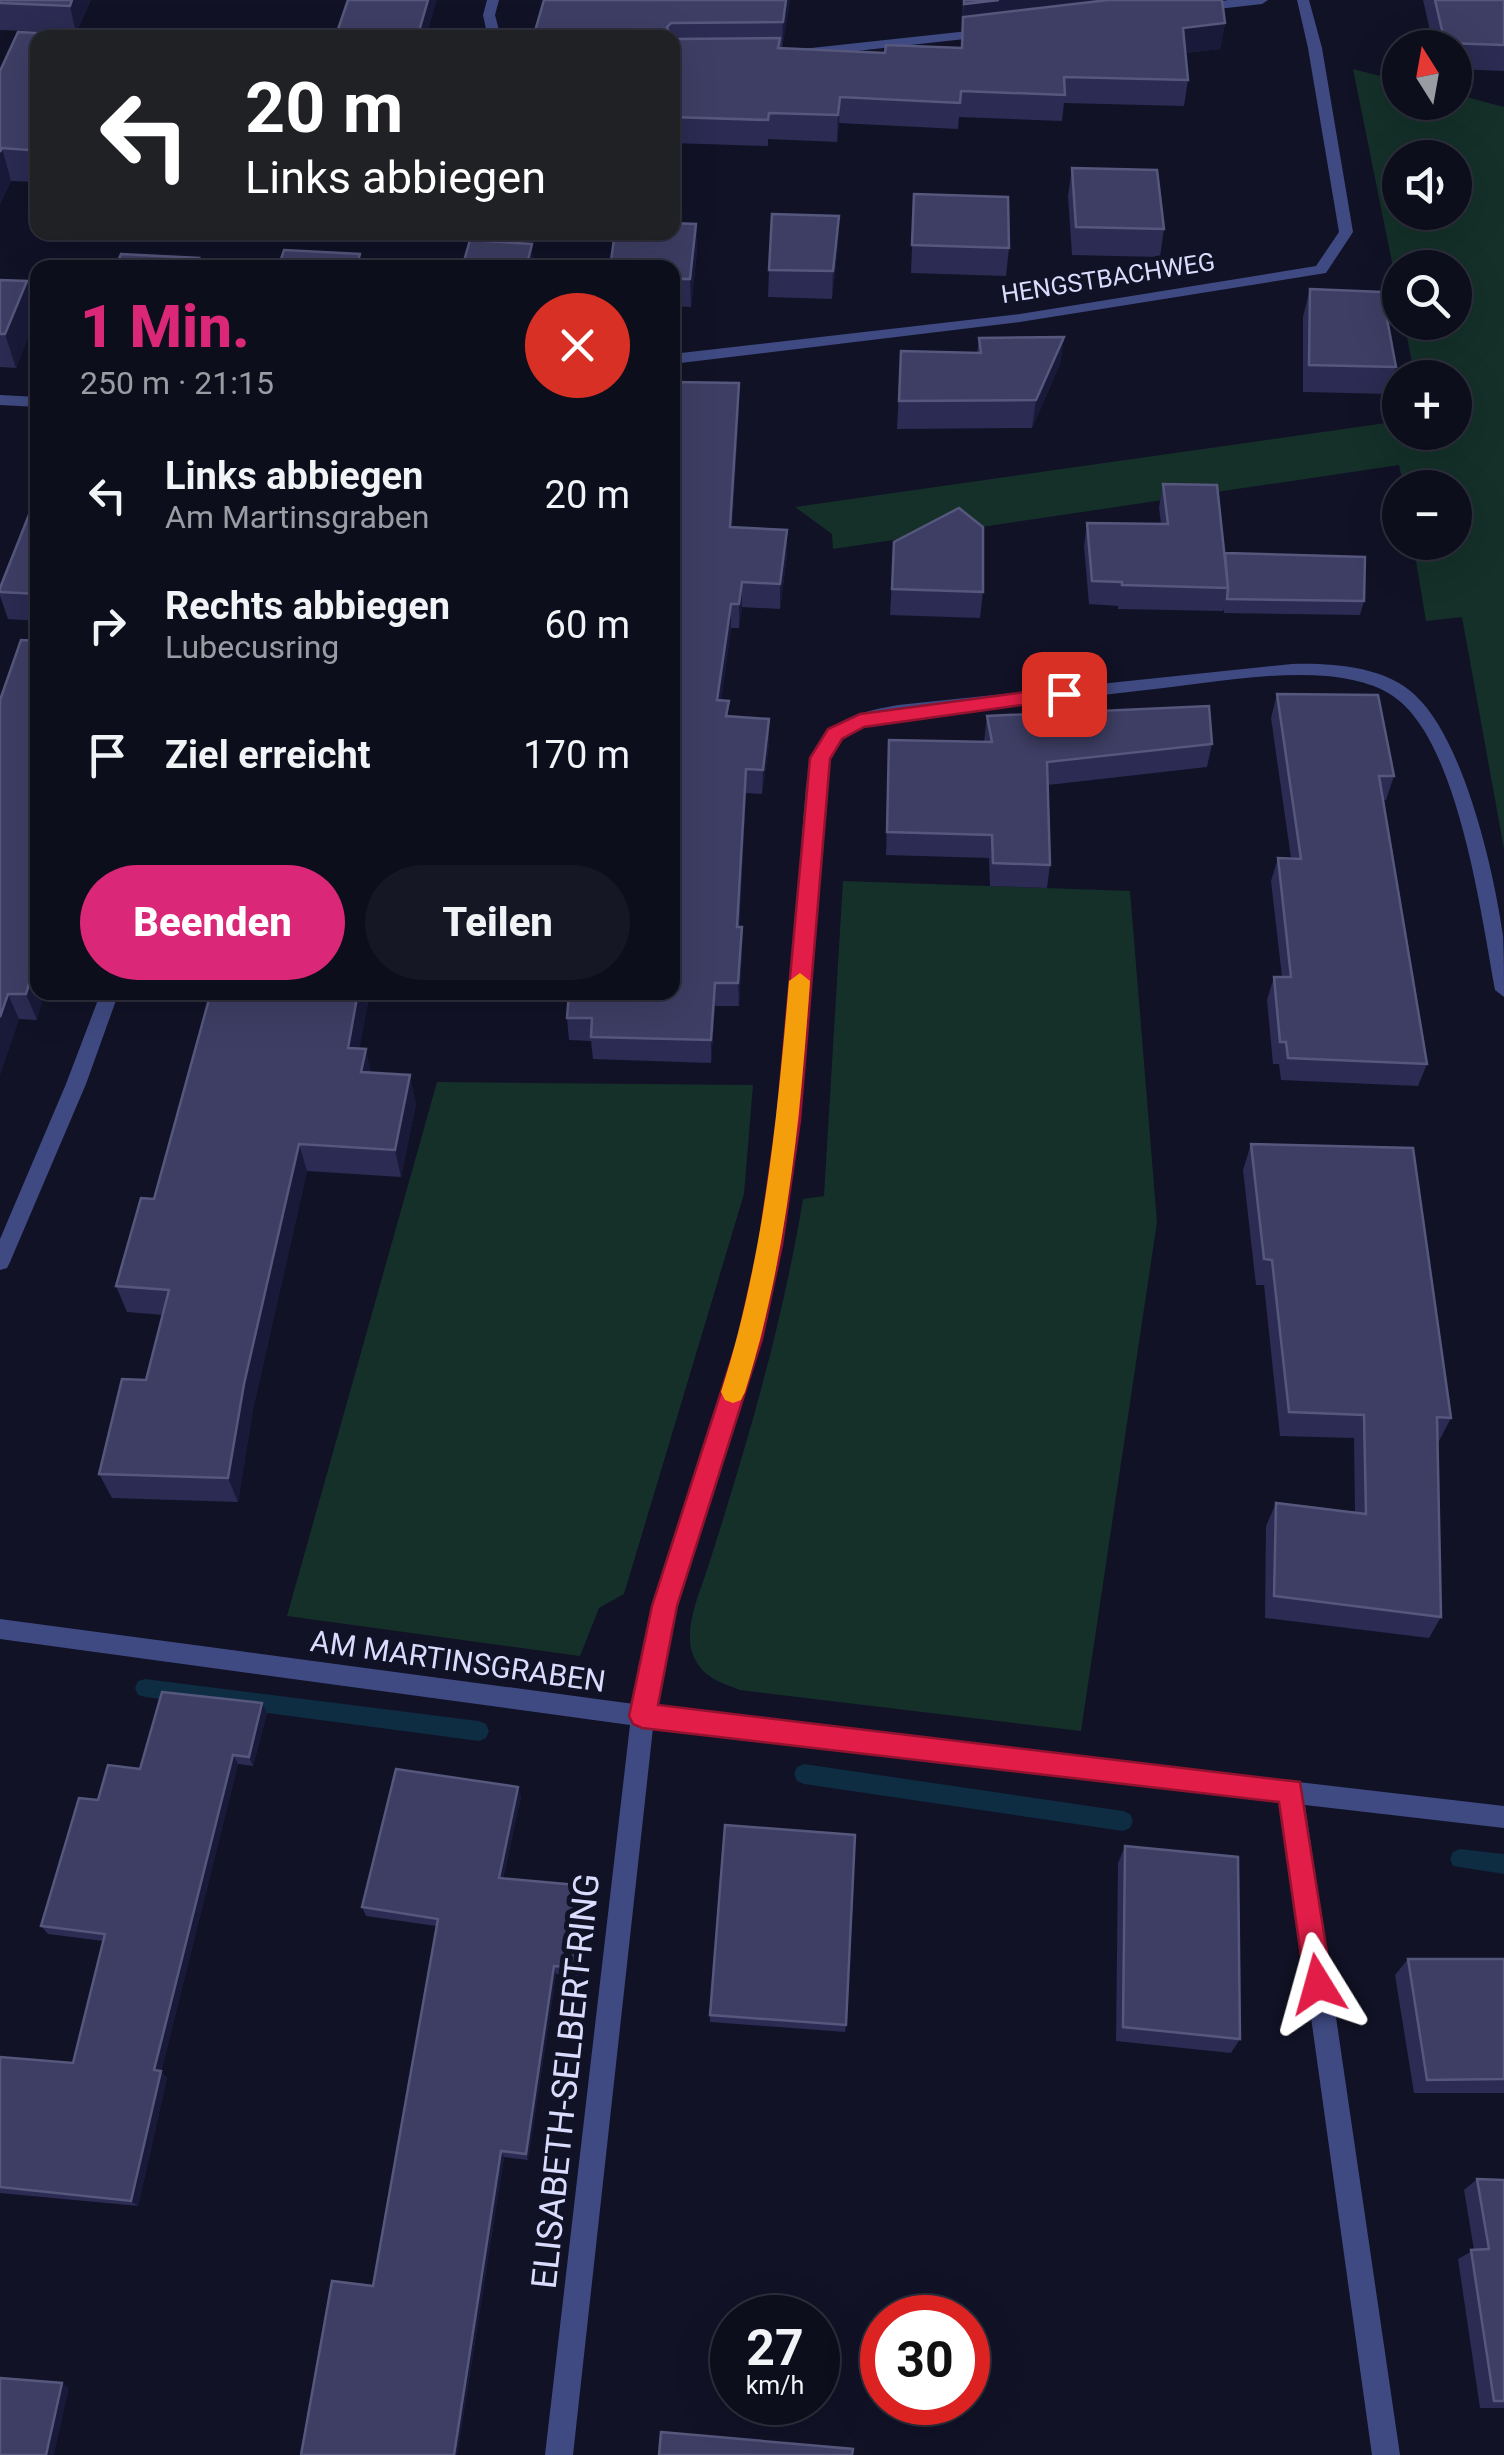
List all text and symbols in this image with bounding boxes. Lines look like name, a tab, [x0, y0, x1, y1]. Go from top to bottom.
north arrow	[1382, 30, 1472, 120]
map controls	[1382, 30, 1472, 560]
text: 20 m	[245, 67, 403, 149]
icon: left	[80, 70, 210, 200]
button: sound	[1382, 140, 1472, 230]
text: Links abbiegen	[245, 151, 546, 204]
street label: HENGSTBACHWEG	[999, 247, 1217, 309]
button: search	[1382, 250, 1472, 340]
text: 1 Min.	[80, 291, 250, 362]
button: close	[525, 293, 630, 398]
button: +	[1382, 360, 1472, 450]
text: 250 m · 21:15	[80, 364, 274, 402]
text: Links abbiegen	[165, 454, 423, 498]
icon: left	[80, 468, 135, 523]
button: −	[1382, 470, 1472, 560]
text: 20 m	[545, 473, 630, 517]
text: Am Martinsgraben	[165, 498, 429, 536]
text: Rechts abbiegen	[165, 584, 450, 628]
icon: right	[80, 598, 135, 653]
text: 60 m	[545, 603, 630, 647]
text: Lubecusring	[165, 628, 339, 666]
pin	[1022, 652, 1107, 737]
icon: arrive	[1037, 667, 1092, 722]
icon: arrive	[80, 728, 135, 783]
text: Ziel erreicht	[165, 733, 371, 777]
text: 170 m	[523, 733, 630, 777]
button: Beenden	[80, 865, 345, 980]
button: Teilen	[365, 865, 630, 980]
street label: AM MARTINSGRABEN	[308, 1623, 608, 1699]
street label: ELISABETH-SELBERT-RING	[524, 1871, 608, 2291]
position arrow	[1266, 1932, 1370, 2036]
speed limit sign: 30	[860, 2295, 990, 2425]
text: 27	[746, 2319, 804, 2377]
text: km/h	[746, 2371, 804, 2400]

